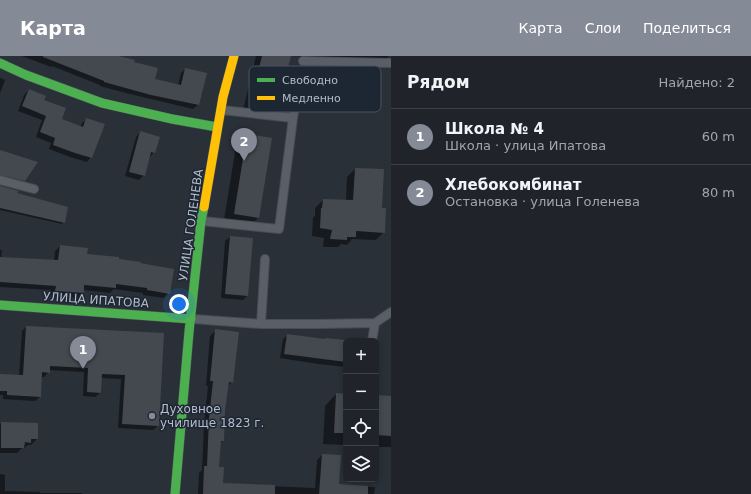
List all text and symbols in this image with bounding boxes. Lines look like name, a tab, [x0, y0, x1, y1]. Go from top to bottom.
text: Карта	[20, 17, 86, 39]
text: Карта	[519, 20, 563, 36]
text: Слои	[585, 20, 621, 36]
text: Поделиться	[643, 20, 731, 36]
legend	[249, 66, 381, 112]
text: Рядом	[407, 72, 470, 92]
text: Свободно	[282, 74, 338, 87]
text: Найдено: 2	[659, 75, 735, 90]
text: Медленно	[282, 92, 341, 105]
text: Школа № 4	[445, 120, 544, 138]
pin: 2	[231, 128, 257, 161]
text: 1	[415, 129, 425, 144]
text: 60 m	[702, 129, 735, 144]
text: Школа · улица Ипатова	[445, 138, 606, 153]
street label: УЛИЦА ГОЛЕНЕВА	[176, 167, 206, 282]
text: Хлебокомбинат	[445, 176, 581, 194]
text: 2	[415, 185, 425, 200]
text: 80 m	[702, 185, 735, 200]
text: Остановка · улица Голенева	[445, 194, 640, 209]
street label: УЛИЦА ИПАТОВА	[43, 289, 150, 311]
your location	[169, 294, 189, 314]
pin: 1	[70, 336, 96, 369]
map controls	[343, 338, 379, 482]
button: +	[343, 338, 379, 374]
button: −	[343, 374, 379, 410]
place label: Духовное училище 1823 г.	[160, 402, 264, 430]
button: locate	[343, 410, 379, 446]
marker: Духовное училище 1823 г.	[147, 411, 157, 421]
button: layers	[343, 446, 379, 482]

